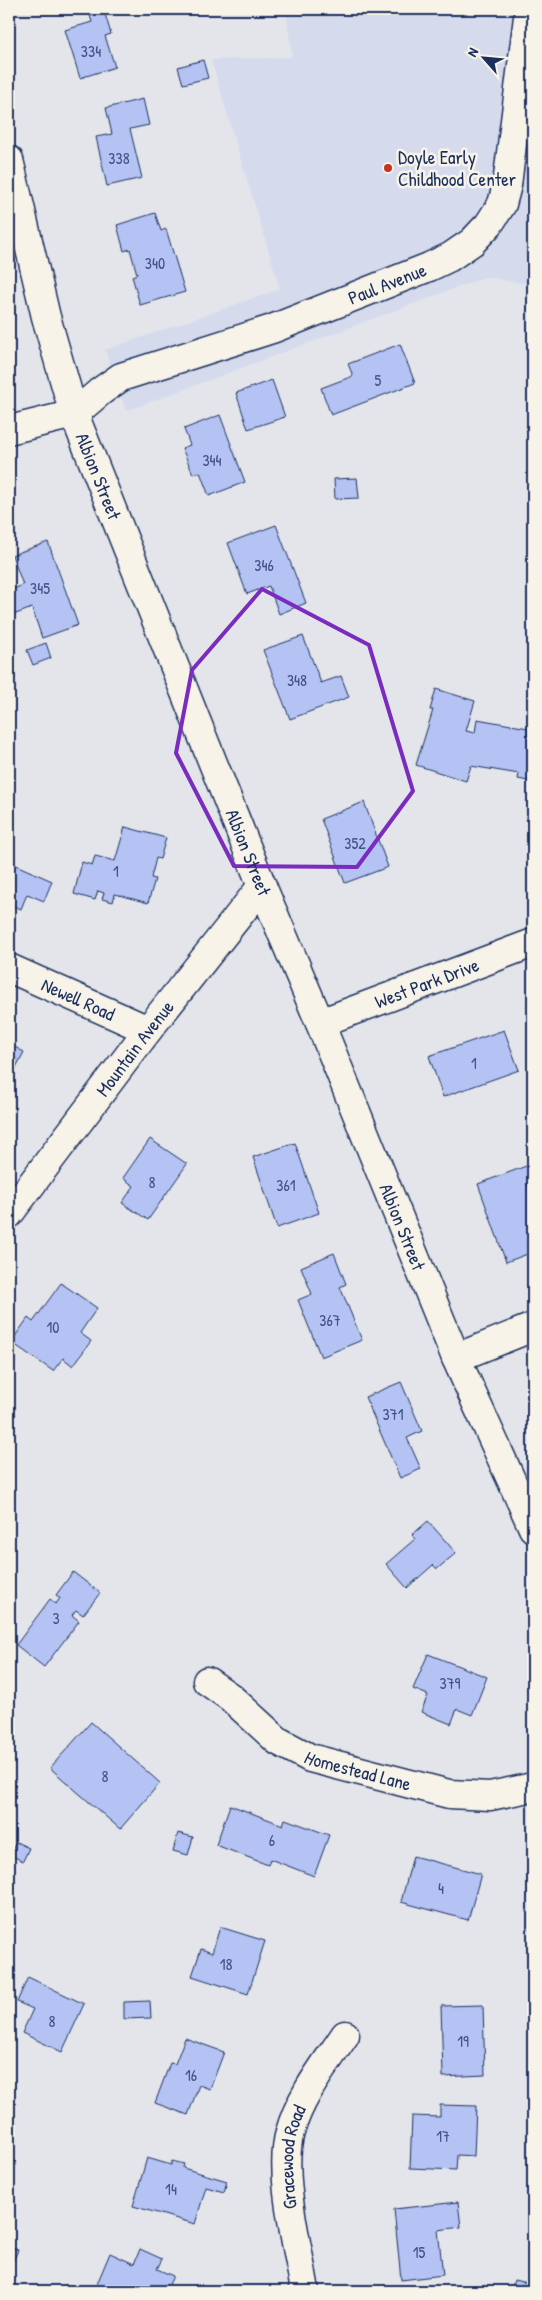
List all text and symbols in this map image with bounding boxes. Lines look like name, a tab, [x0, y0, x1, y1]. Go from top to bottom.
north arrow	[460, 32, 510, 82]
house number: 334	[81, 40, 101, 62]
text: N	[462, 44, 482, 60]
place label: Doyle Early Childhood Center	[398, 144, 517, 192]
house number: 338	[108, 147, 130, 169]
marker: Doyle Early Childhood Center	[382, 162, 394, 174]
house number: 340	[145, 252, 165, 274]
street label: Paul Avenue	[344, 256, 430, 311]
house number: 5	[375, 369, 382, 391]
street label: Albion Street	[70, 429, 128, 524]
house number: 344	[202, 449, 222, 471]
house number: 346	[254, 554, 274, 576]
house number: 345	[30, 577, 50, 599]
house number: 348	[287, 669, 307, 691]
street label: Albion Street	[220, 805, 278, 900]
house number: 352	[344, 832, 366, 854]
house number: 1	[113, 860, 119, 882]
street label: West Park Drive	[371, 951, 483, 1014]
street label: Newell Road	[38, 971, 120, 1027]
street label: Mountain Avenue	[89, 994, 180, 1102]
house number: 1	[471, 1052, 477, 1074]
house number: 8	[149, 1171, 156, 1193]
house number: 361	[276, 1174, 296, 1196]
street label: Albion Street	[373, 1180, 432, 1274]
house number: 367	[319, 1309, 341, 1331]
house number: 10	[47, 1316, 59, 1338]
house number: 371	[383, 1403, 404, 1425]
house number: 3	[52, 1607, 60, 1629]
house number: 379	[440, 1672, 461, 1694]
street label: Homestead Lane	[300, 1744, 414, 1797]
house number: 8	[102, 1765, 109, 1787]
house number: 6	[269, 1829, 275, 1851]
house number: 4	[438, 1877, 444, 1899]
house number: 18	[220, 1953, 232, 1975]
house number: 8	[49, 2010, 56, 2032]
house number: 19	[457, 2030, 469, 2052]
house number: 16	[185, 2064, 197, 2086]
street label: Gracewood Road	[273, 2100, 312, 2211]
house number: 17	[436, 2125, 450, 2147]
house number: 14	[165, 2178, 177, 2200]
house number: 15	[413, 2241, 426, 2263]

